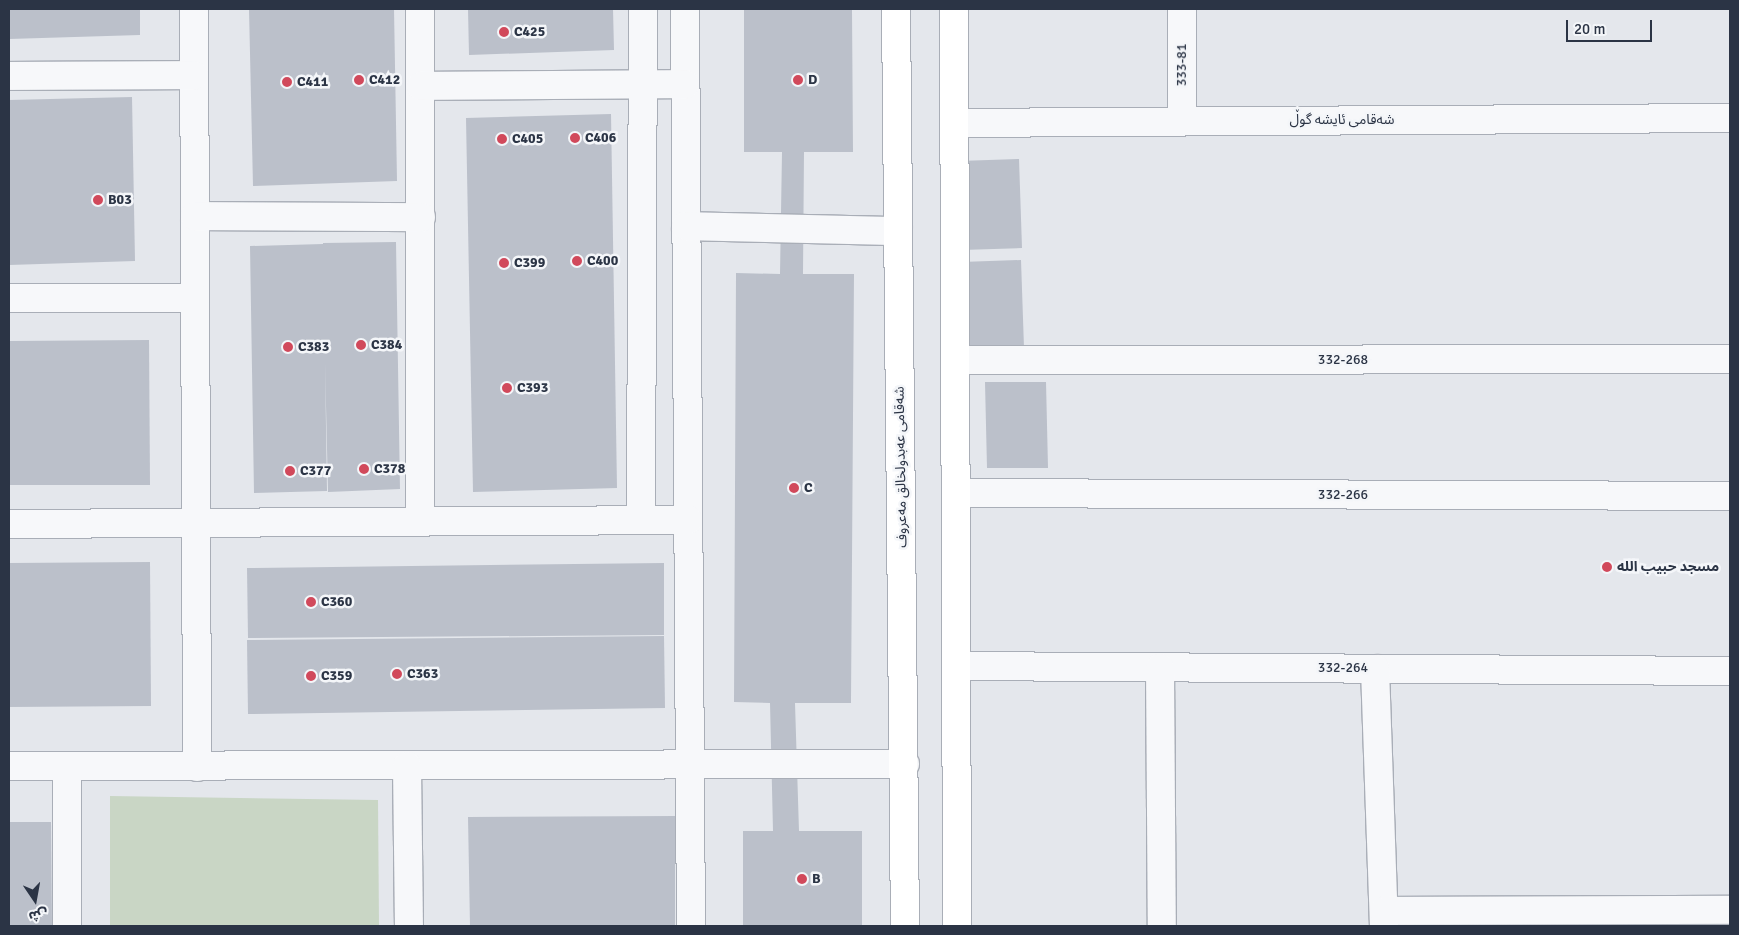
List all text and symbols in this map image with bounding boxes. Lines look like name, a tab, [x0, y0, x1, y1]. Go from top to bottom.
scale bar	[1569, 10, 1655, 42]
text: 20 m	[1574, 20, 1605, 38]
place label: C425	[514, 24, 545, 40]
marker: C425	[498, 26, 510, 38]
street label: 333-81	[1174, 44, 1190, 86]
place label: C412	[369, 72, 400, 88]
place label: D	[808, 72, 817, 88]
place label: C411	[297, 74, 328, 90]
marker: C412	[353, 74, 365, 86]
marker: D	[792, 74, 804, 86]
marker: C411	[281, 76, 293, 88]
street label: شەقامی ئایشە گوڵ	[1290, 112, 1394, 128]
place label: C406	[585, 130, 616, 146]
place label: C405	[512, 131, 543, 147]
marker: C406	[569, 132, 581, 144]
marker: C405	[496, 133, 508, 145]
place label: B03	[108, 192, 132, 208]
marker: B03	[92, 194, 104, 206]
place label: C400	[587, 253, 618, 269]
place label: C399	[514, 255, 545, 271]
marker: C400	[571, 255, 583, 267]
marker: C399	[498, 257, 510, 269]
place label: C384	[371, 337, 402, 353]
place label: C383	[298, 339, 329, 355]
marker: C384	[355, 339, 367, 351]
marker: C383	[282, 341, 294, 353]
street label: 332-268	[1318, 352, 1368, 368]
place label: C393	[517, 380, 548, 396]
marker: C393	[501, 382, 513, 394]
street label: شەقامی عەبدولخالق مەعروف	[891, 386, 911, 548]
place label: C378	[374, 461, 405, 477]
place label: C377	[300, 463, 331, 479]
marker: C378	[358, 463, 370, 475]
marker: C377	[284, 465, 296, 477]
place label: C	[804, 480, 813, 496]
marker: C	[788, 482, 800, 494]
street label: 332-266	[1318, 487, 1368, 503]
place label: مسجد حبيب الله	[1617, 559, 1719, 575]
marker: مسجد حبيب الله	[1601, 561, 1613, 573]
place label: C360	[321, 594, 352, 610]
marker: C360	[305, 596, 317, 608]
street label: 332-264	[1318, 660, 1368, 676]
place label: C363	[407, 666, 438, 682]
place label: C359	[321, 668, 352, 684]
marker: C363	[391, 668, 403, 680]
marker: C359	[305, 670, 317, 682]
place label: B	[812, 871, 821, 887]
marker: B	[796, 873, 808, 885]
north arrow	[10, 875, 60, 925]
text: ش	[27, 905, 49, 925]

